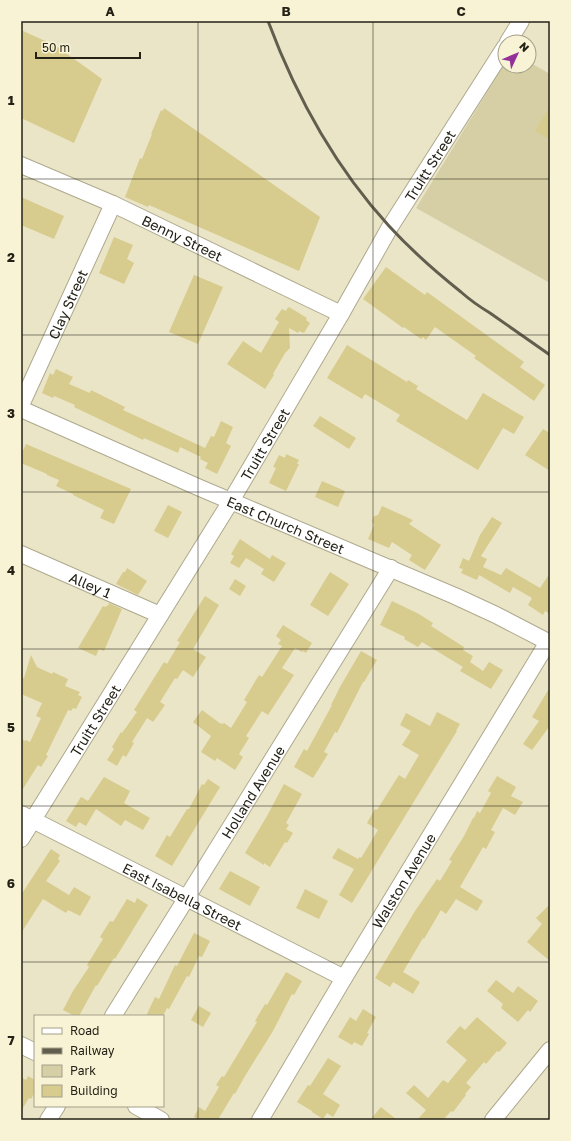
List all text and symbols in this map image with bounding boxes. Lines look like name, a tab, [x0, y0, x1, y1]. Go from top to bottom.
text: A	[105, 3, 115, 19]
text: B	[281, 3, 291, 19]
text: C	[456, 3, 466, 19]
scale bar	[36, 34, 140, 60]
north arrow	[497, 34, 537, 74]
text: N	[517, 39, 532, 54]
text: 50 m	[42, 40, 70, 55]
text: 1	[8, 92, 15, 108]
street label: Truitt Street	[400, 126, 458, 204]
street label: Benny Street	[139, 211, 225, 264]
text: 2	[7, 249, 15, 265]
street label: Clay Street	[44, 267, 90, 341]
text: 3	[7, 405, 15, 421]
street label: Truitt Street	[237, 405, 292, 483]
street label: East Church Street	[225, 492, 347, 557]
text: 4	[7, 562, 15, 578]
street label: Alley 1	[67, 568, 114, 601]
street label: Truitt Street	[66, 681, 124, 759]
text: 5	[7, 719, 15, 735]
street label: Holland Avenue	[217, 742, 288, 841]
street label: Walston Avenue	[368, 830, 439, 931]
street label: East Isabella Street	[120, 859, 245, 933]
text: 6	[7, 875, 15, 891]
legend	[34, 1015, 164, 1107]
text: Road	[70, 1023, 99, 1038]
text: 7	[7, 1032, 15, 1048]
text: Railway	[70, 1043, 115, 1058]
text: Park	[70, 1063, 96, 1078]
text: Building	[70, 1083, 118, 1098]

